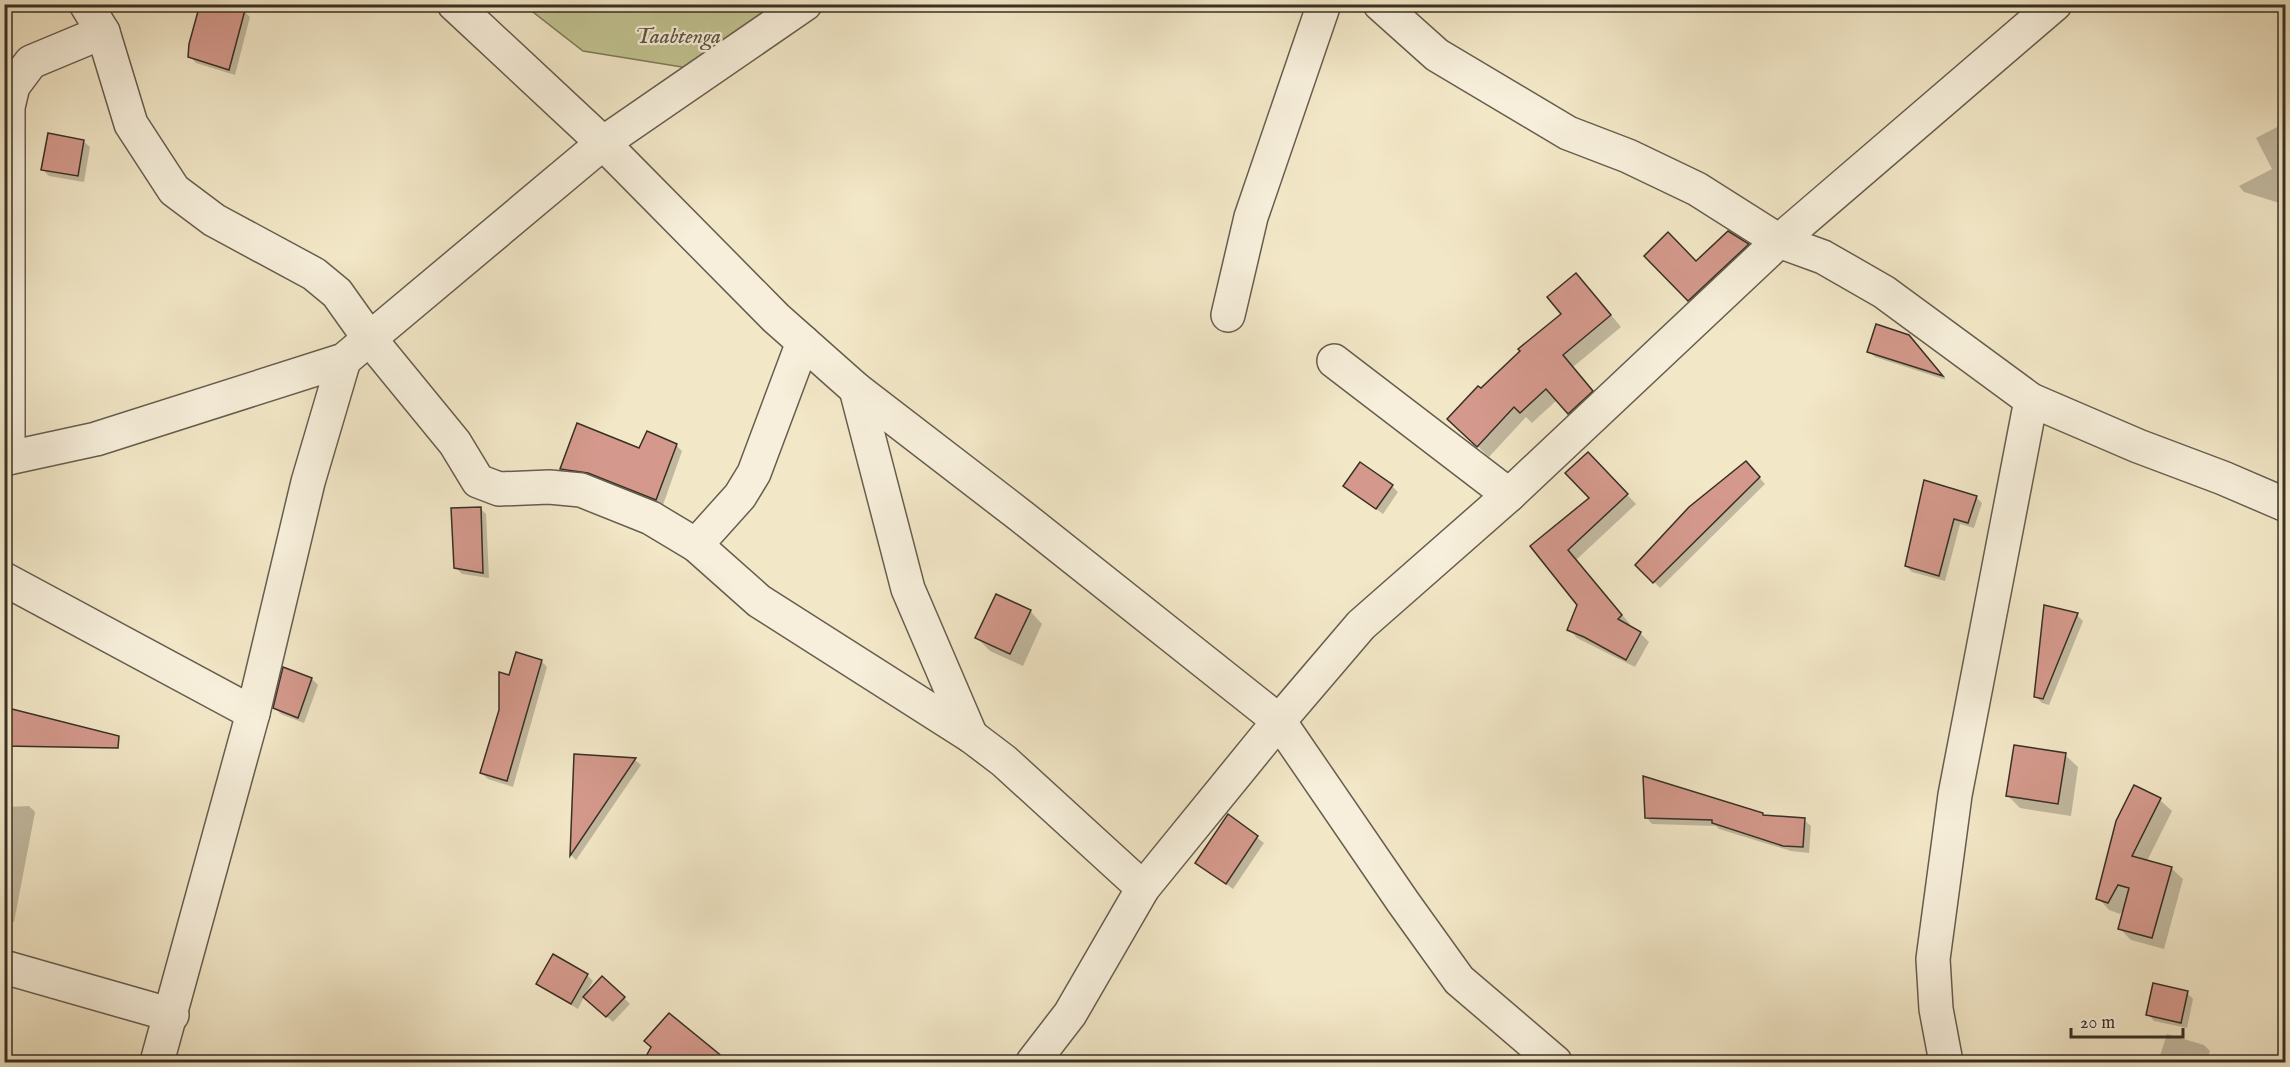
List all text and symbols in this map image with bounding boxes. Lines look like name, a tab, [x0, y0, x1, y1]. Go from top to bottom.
park label: Taabtenga	[635, 23, 721, 51]
scale bar	[2071, 1001, 2184, 1039]
text: 20 m	[2080, 1012, 2115, 1035]

